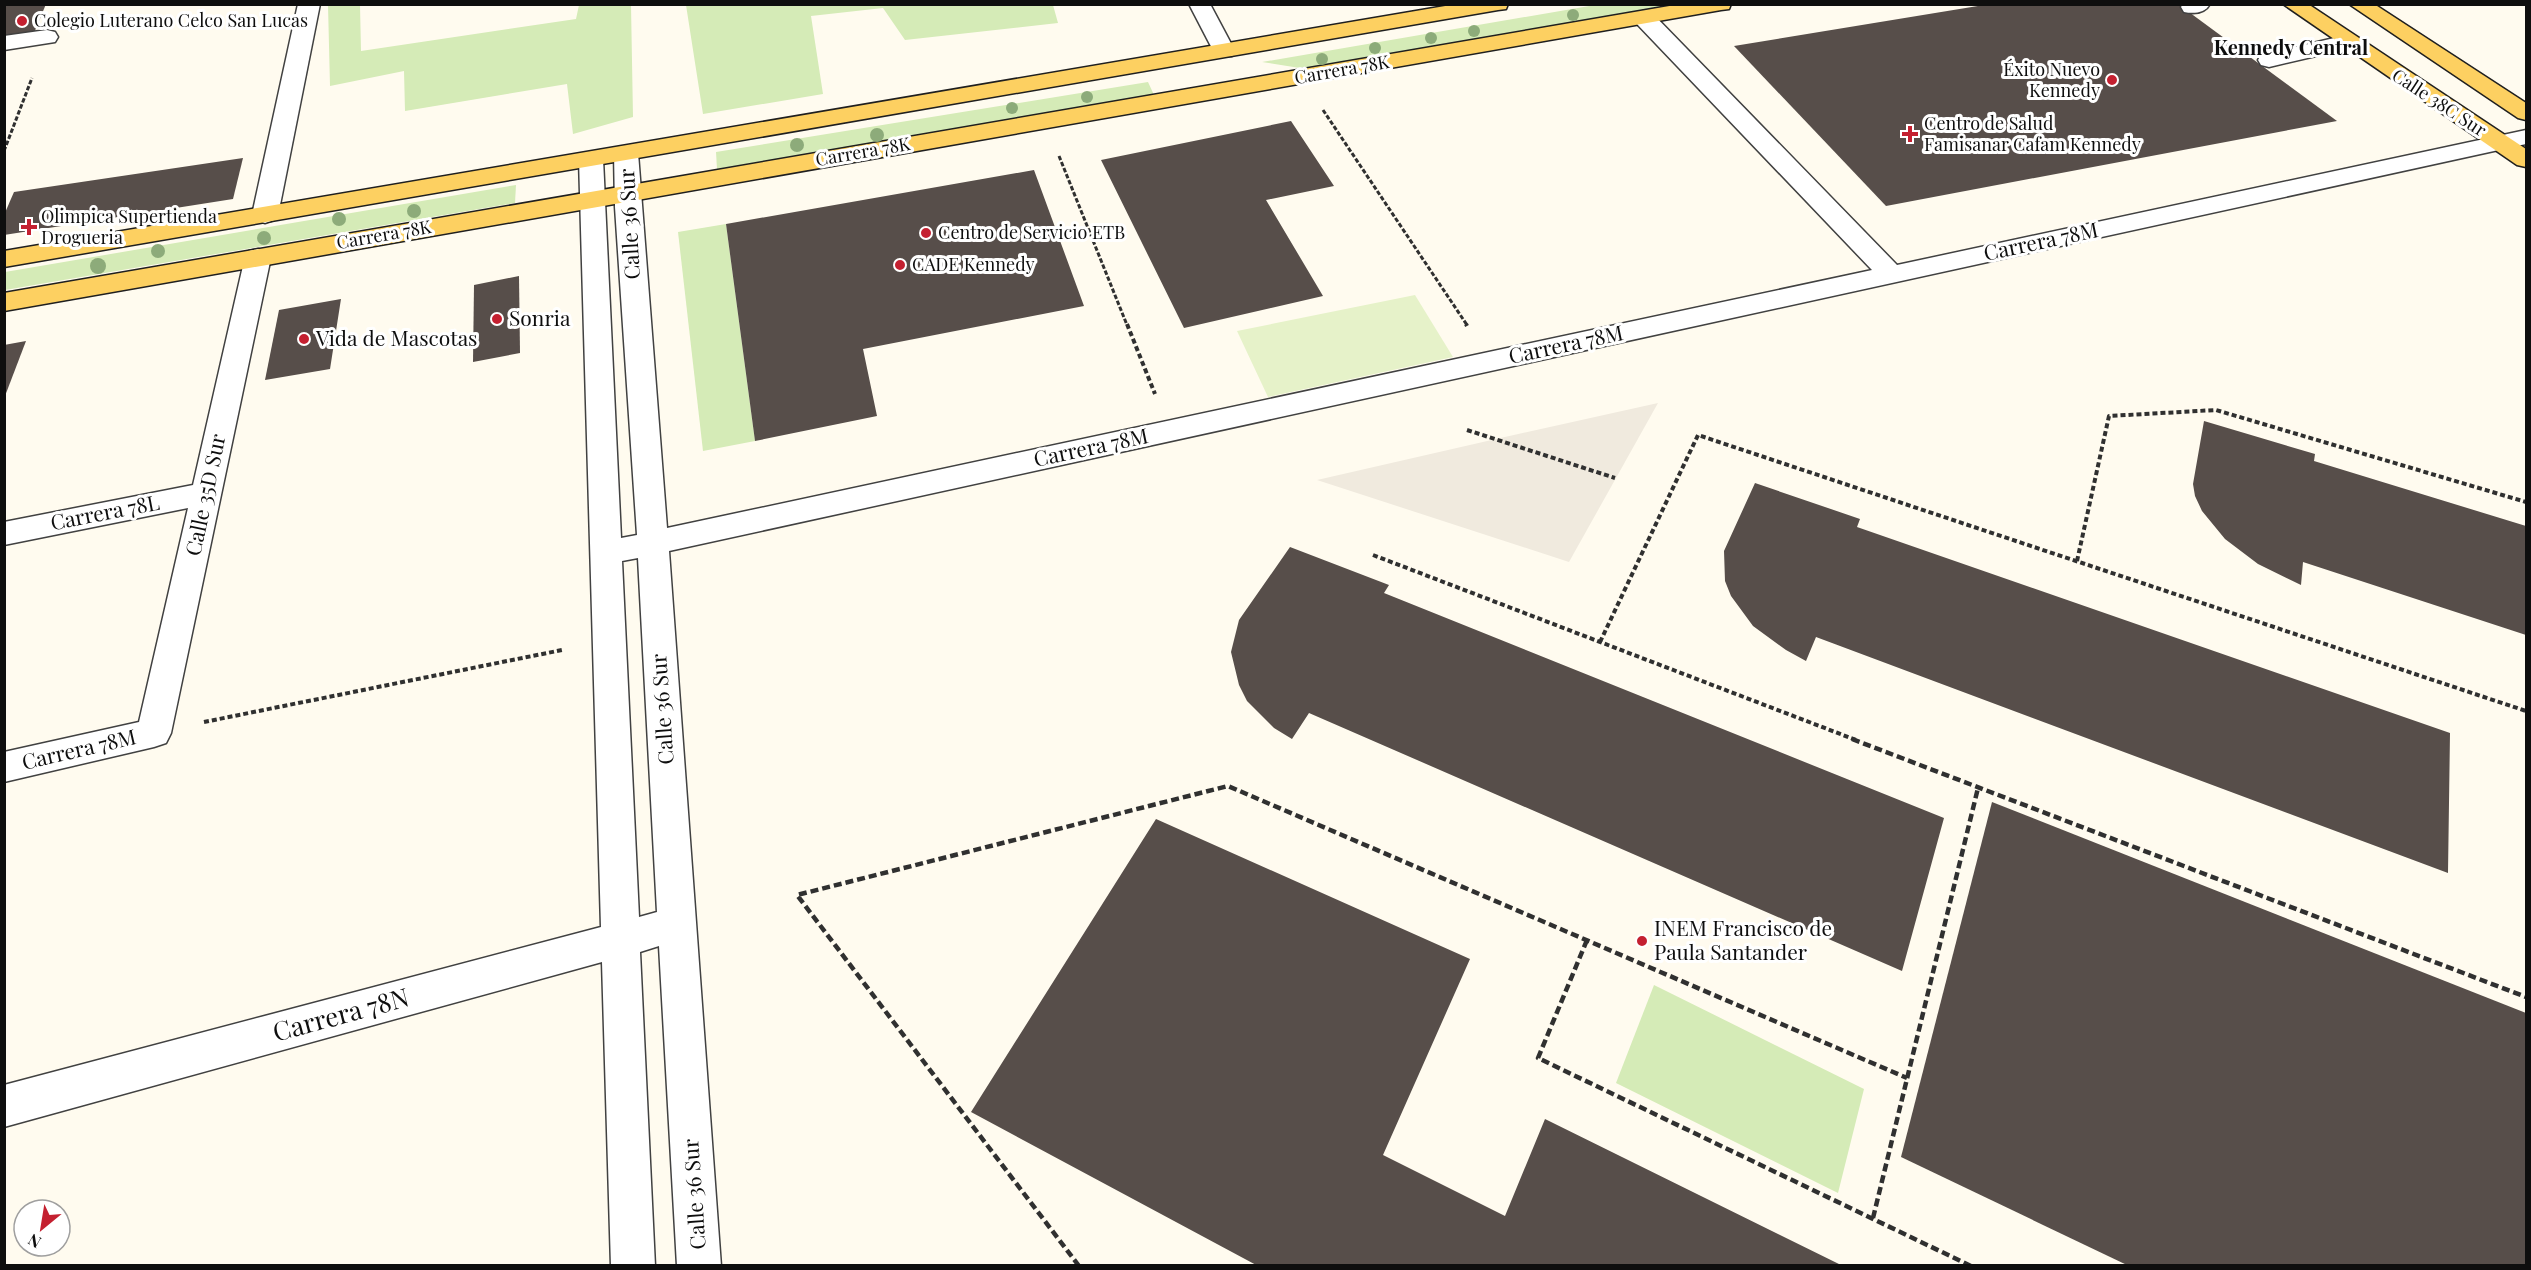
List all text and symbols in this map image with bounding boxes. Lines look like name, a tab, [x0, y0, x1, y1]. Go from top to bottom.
place label: Colegio Luterano Celco San Lucas	[34, 8, 308, 32]
marker: Colegio Luterano Celco San Lucas	[15, 14, 29, 28]
district label: Kennedy Central	[2214, 33, 2368, 60]
street label: Carrera 78K	[1293, 49, 1391, 89]
place label: Éxito Nuevo Kennedy	[2003, 57, 2100, 102]
street label: Calle 38C Sur	[2388, 63, 2491, 142]
marker: Éxito Nuevo Kennedy	[2105, 73, 2119, 87]
place label: Centro de Salud Famisanar Cafam Kennedy	[1924, 111, 2141, 156]
marker: Centro de Salud Famisanar Cafam Kennedy	[1901, 125, 1919, 143]
street label: Carrera 78K	[814, 131, 912, 171]
street label: Calle 36 Sur	[611, 167, 645, 280]
place label: Olimpica Supertienda Drogueria	[41, 204, 217, 249]
street label: Carrera 78K	[335, 214, 433, 254]
street label: Carrera 78M	[1981, 214, 2100, 266]
marker: Olimpica Supertienda Drogueria	[22, 220, 36, 234]
place label: Centro de Servicio ETB	[938, 220, 1125, 244]
marker: Centro de Servicio ETB	[919, 226, 933, 240]
place label: CADE Kennedy	[912, 252, 1035, 276]
marker: CADE Kennedy	[893, 258, 907, 272]
place label: Sonria	[509, 303, 571, 331]
marker: Sonria	[490, 312, 504, 326]
street label: Carrera 78M	[1506, 317, 1625, 369]
place label: Vida de Mascotas	[315, 323, 478, 351]
marker: Vida de Mascotas	[297, 332, 311, 346]
street label: Carrera 78M	[1031, 420, 1150, 472]
street label: Calle 35D Sur	[177, 430, 231, 558]
street label: Carrera 78L	[48, 487, 161, 535]
street label: Calle 36 Sur	[643, 652, 679, 765]
street label: Carrera 78M	[19, 721, 138, 775]
place label: INEM Francisco de Paula Santander	[1654, 913, 1832, 965]
marker: INEM Francisco de Paula Santander	[1635, 934, 1649, 948]
street label: Carrera 78N	[269, 979, 413, 1049]
street label: Calle 36 Sur	[675, 1137, 711, 1250]
north arrow	[12, 1198, 72, 1258]
text: N	[24, 1229, 45, 1253]

